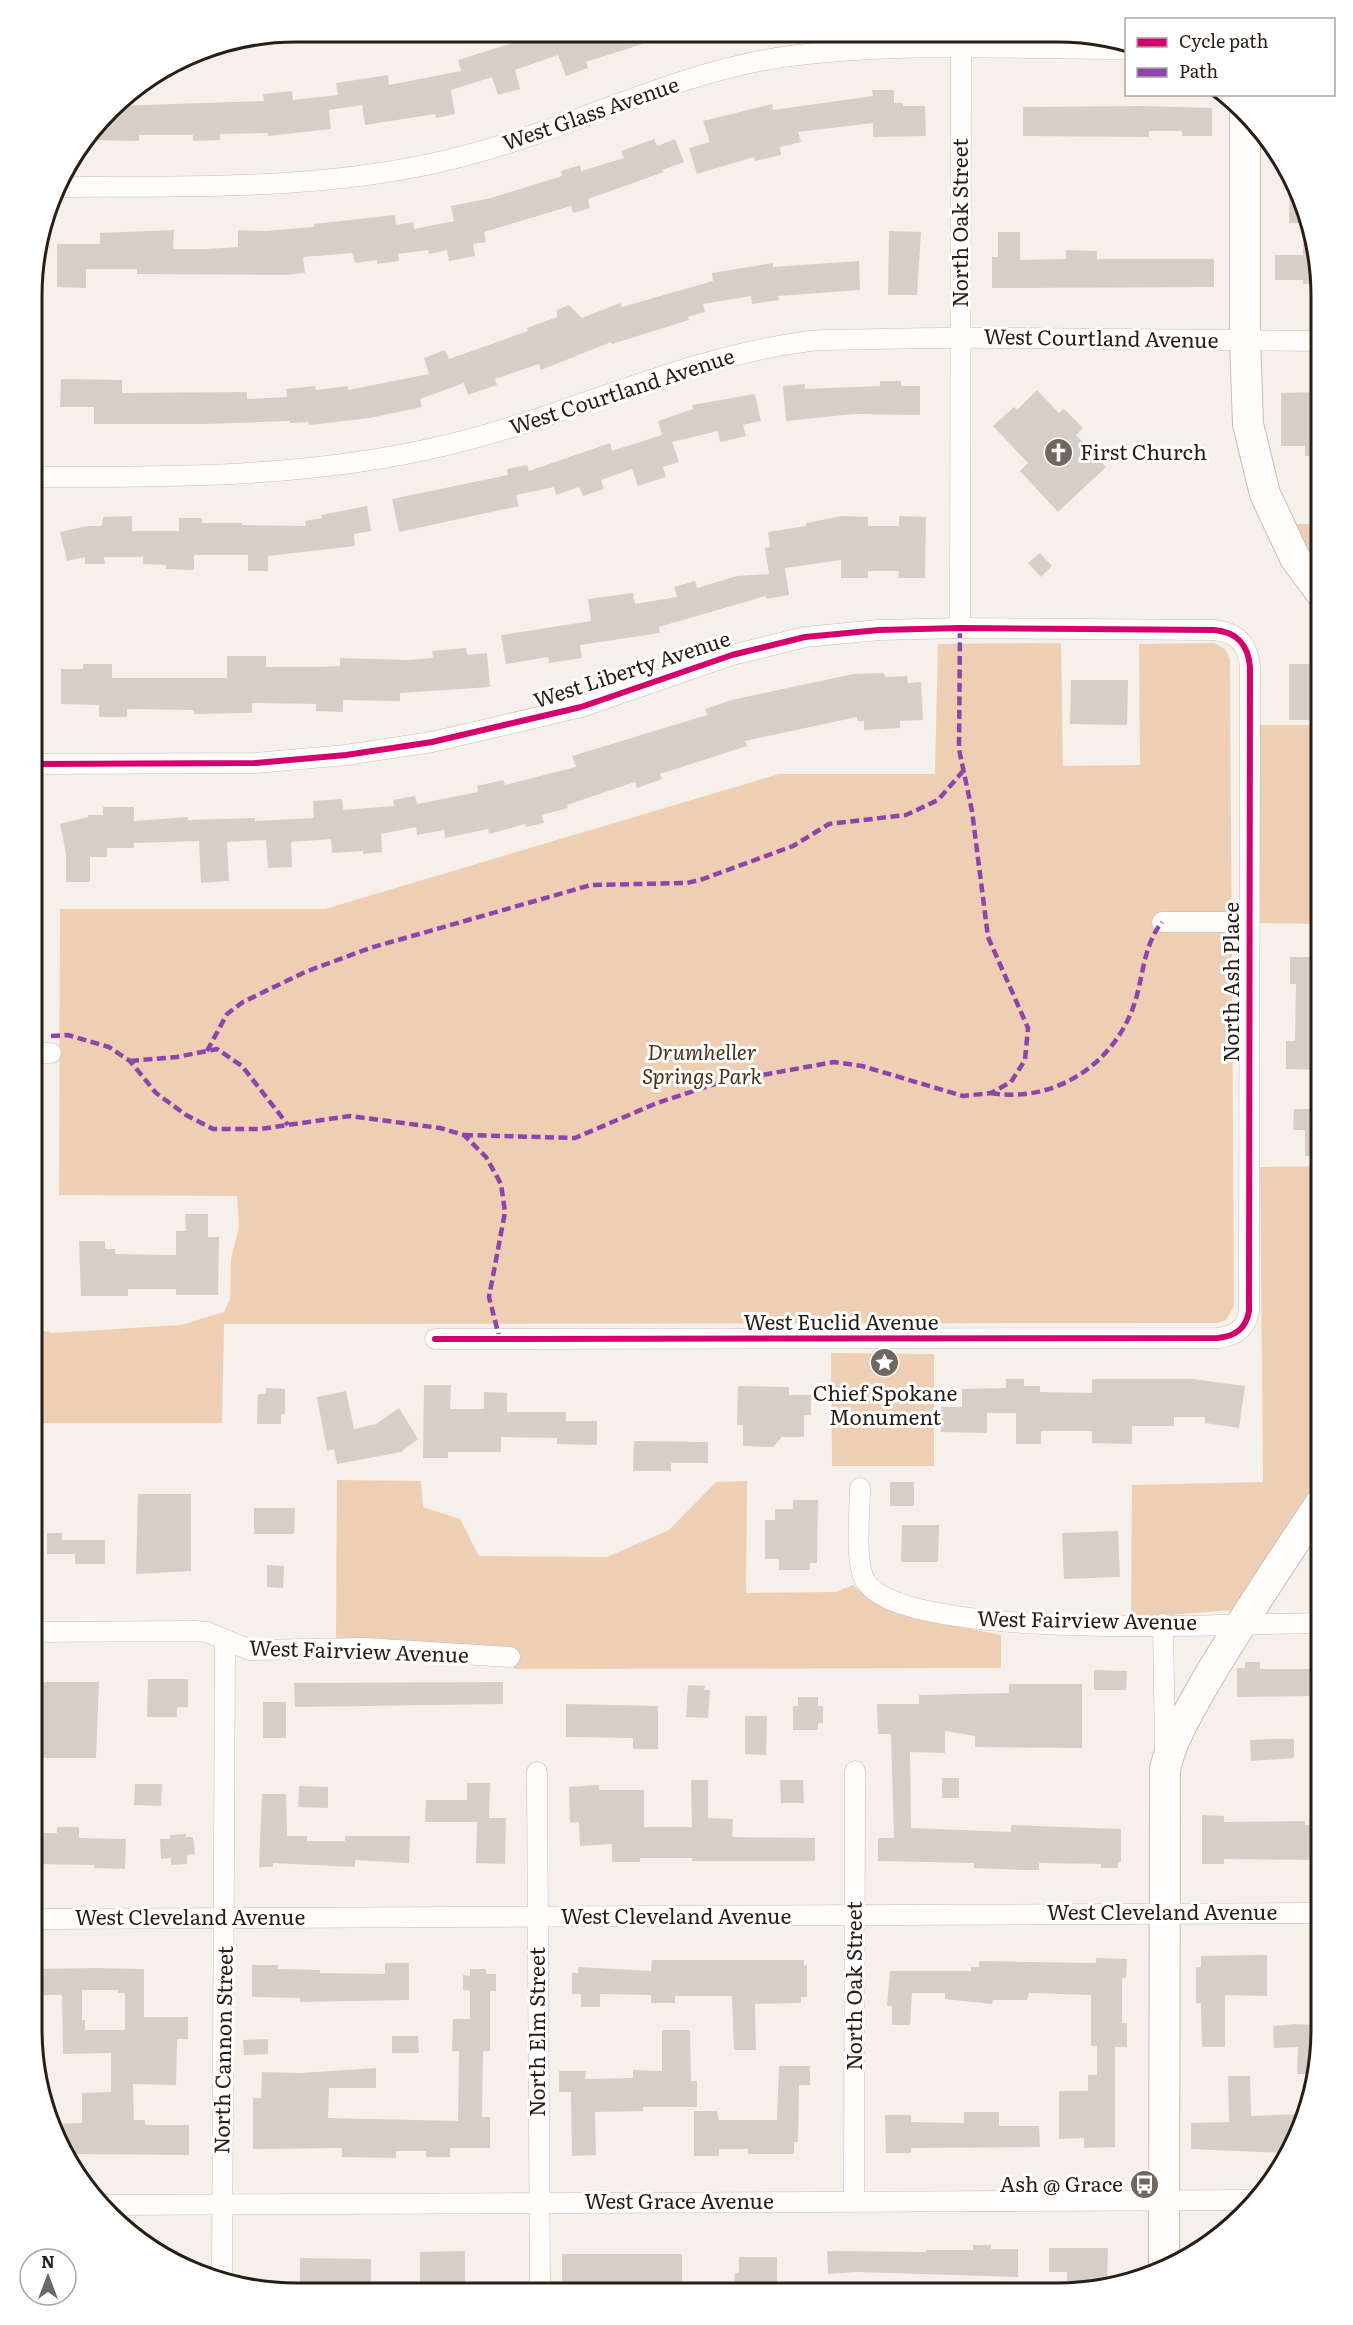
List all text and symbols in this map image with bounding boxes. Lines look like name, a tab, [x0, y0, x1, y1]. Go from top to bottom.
legend	[1125, 18, 1335, 96]
text: Cycle path	[1179, 27, 1268, 54]
text: Path	[1179, 57, 1218, 84]
street label: West Glass Avenue	[498, 67, 683, 156]
street label: North Oak Street	[943, 138, 974, 308]
street label: West Courtland Avenue	[983, 319, 1219, 354]
street label: West Courtland Avenue	[505, 339, 738, 441]
place label: First Church	[1080, 435, 1207, 466]
church icon: First Church	[1043, 437, 1075, 469]
street label: West Liberty Avenue	[529, 621, 734, 714]
street label: North Ash Place	[1214, 902, 1245, 1062]
park label: Drumheller Springs Park	[642, 1035, 762, 1090]
street label: West Euclid Avenue	[743, 1305, 939, 1336]
place icon: Chief Spokane Monument	[869, 1347, 901, 1379]
place label: Chief Spokane Monument	[813, 1376, 957, 1431]
street label: West Fairview Avenue	[977, 1601, 1197, 1636]
street label: West Fairview Avenue	[249, 1630, 470, 1669]
street label: West Cleveland Avenue	[1047, 1895, 1277, 1926]
street label: West Cleveland Avenue	[561, 1899, 791, 1930]
street label: West Cleveland Avenue	[75, 1900, 305, 1931]
street label: North Oak Street	[837, 1901, 868, 2071]
street label: North Cannon Street	[204, 1945, 239, 2154]
street label: North Elm Street	[520, 1947, 551, 2117]
place label: Ash @ Grace	[1000, 2167, 1123, 2198]
bus stop icon: Ash @ Grace	[1128, 2169, 1160, 2201]
street label: West Grace Avenue	[584, 2184, 774, 2215]
north arrow	[18, 2247, 78, 2307]
text: N	[41, 2249, 55, 2273]

